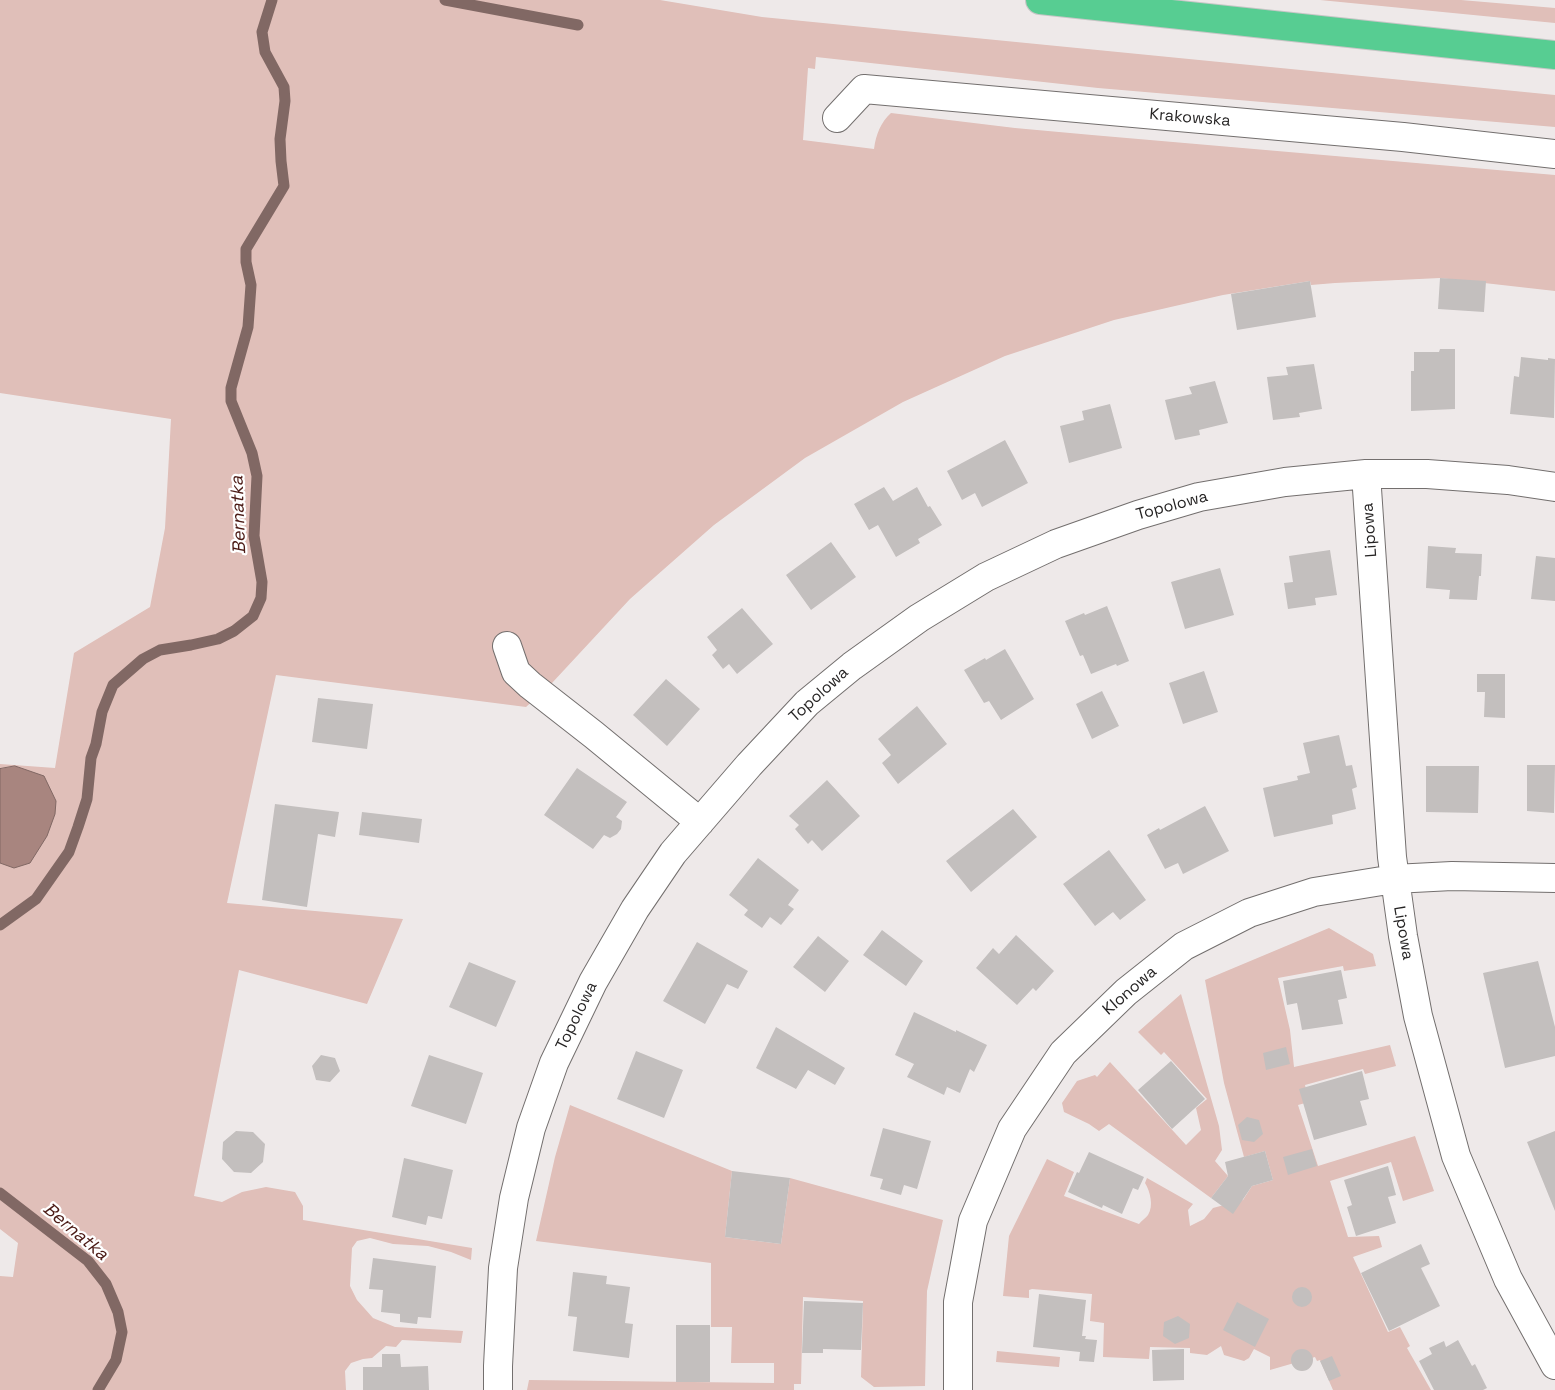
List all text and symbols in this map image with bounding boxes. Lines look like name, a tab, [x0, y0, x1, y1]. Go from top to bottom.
street label: Krakowska	[1149, 105, 1231, 131]
water label: Bernatka	[227, 476, 251, 554]
street label: Topolowa	[1134, 487, 1210, 525]
street label: Lipowa	[1359, 502, 1381, 558]
street label: Topolowa	[785, 663, 853, 727]
street label: Lipowa	[1389, 904, 1417, 962]
street label: Klonowa	[1099, 962, 1161, 1020]
street label: Topolowa	[552, 979, 602, 1053]
water label: Bernatka	[38, 1199, 112, 1265]

